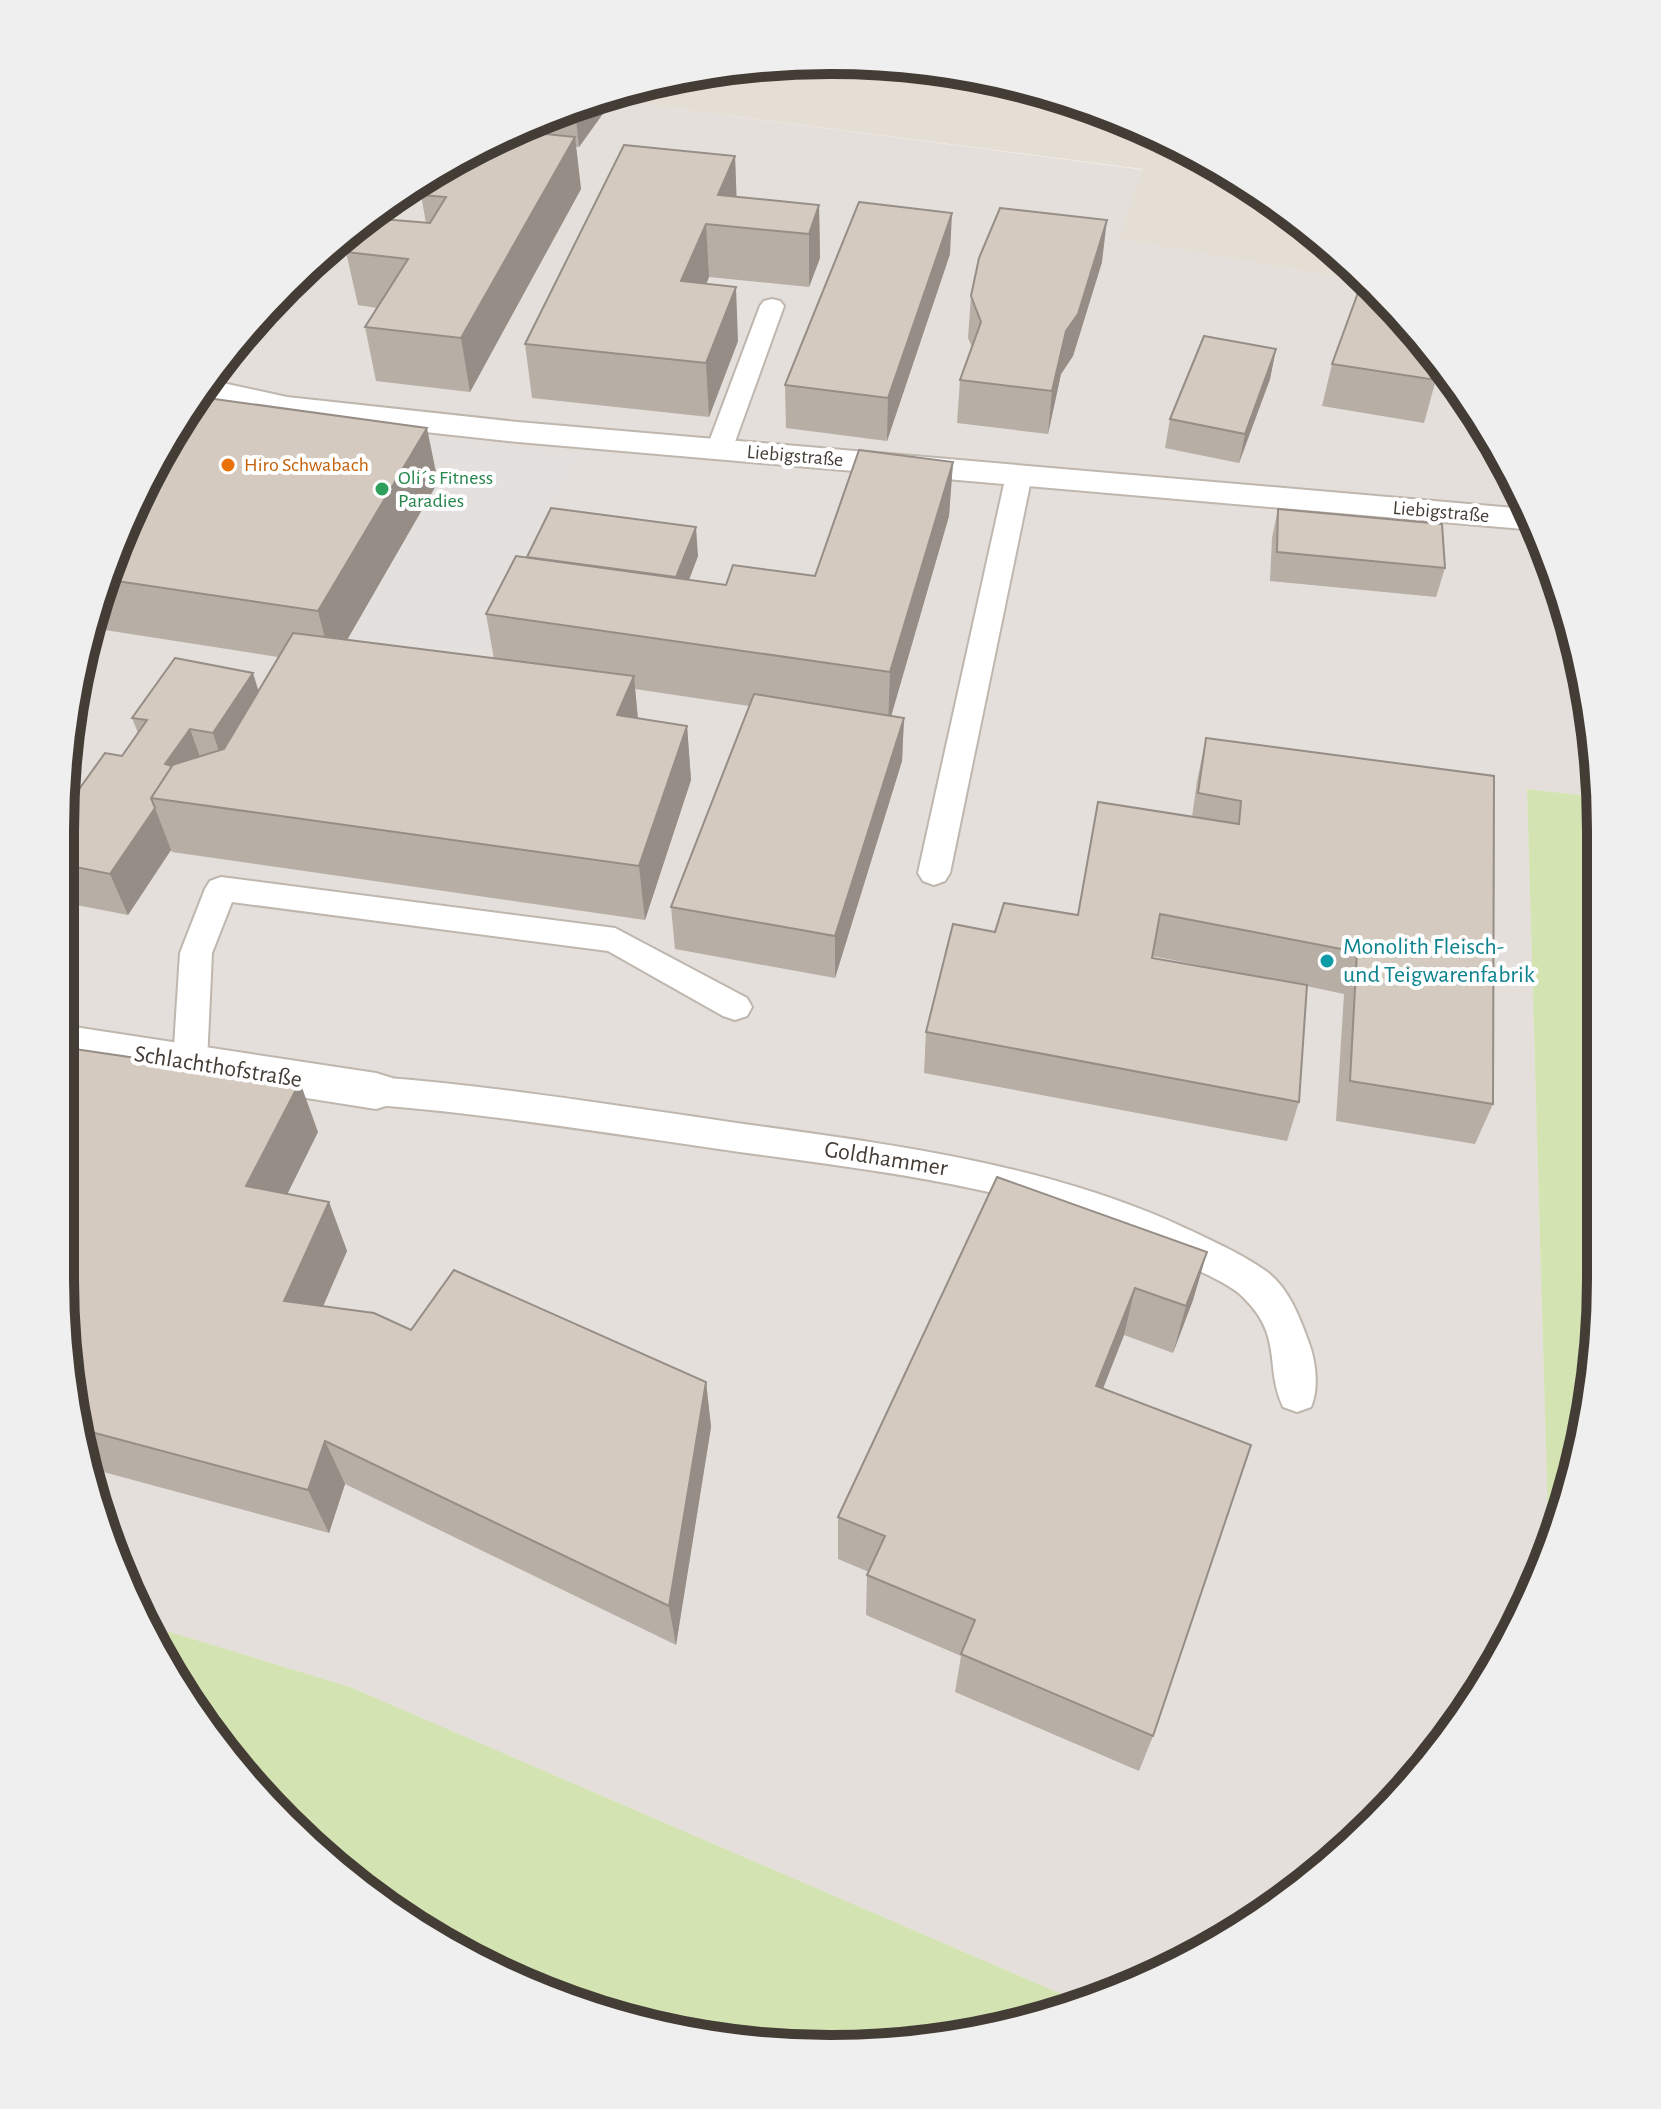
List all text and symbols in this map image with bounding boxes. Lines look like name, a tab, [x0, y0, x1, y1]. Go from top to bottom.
street label: Liebigstraße	[746, 442, 844, 470]
place label: Hiro Schwabach	[244, 455, 369, 475]
marker: Hiro Schwabach	[219, 456, 237, 474]
place label: Oli´s Fitness Paradies	[398, 468, 493, 511]
marker: Oli´s Fitness Paradies	[373, 480, 391, 498]
street label: Liebigstraße	[1392, 498, 1490, 526]
place label: Monolith Fleisch- und Teigwarenfabrik	[1343, 935, 1535, 987]
marker: Monolith Fleisch- und Teigwarenfabrik	[1318, 952, 1336, 970]
street label: Schlachthofstraße	[132, 1042, 304, 1092]
street label: Goldhammer	[823, 1137, 950, 1181]

